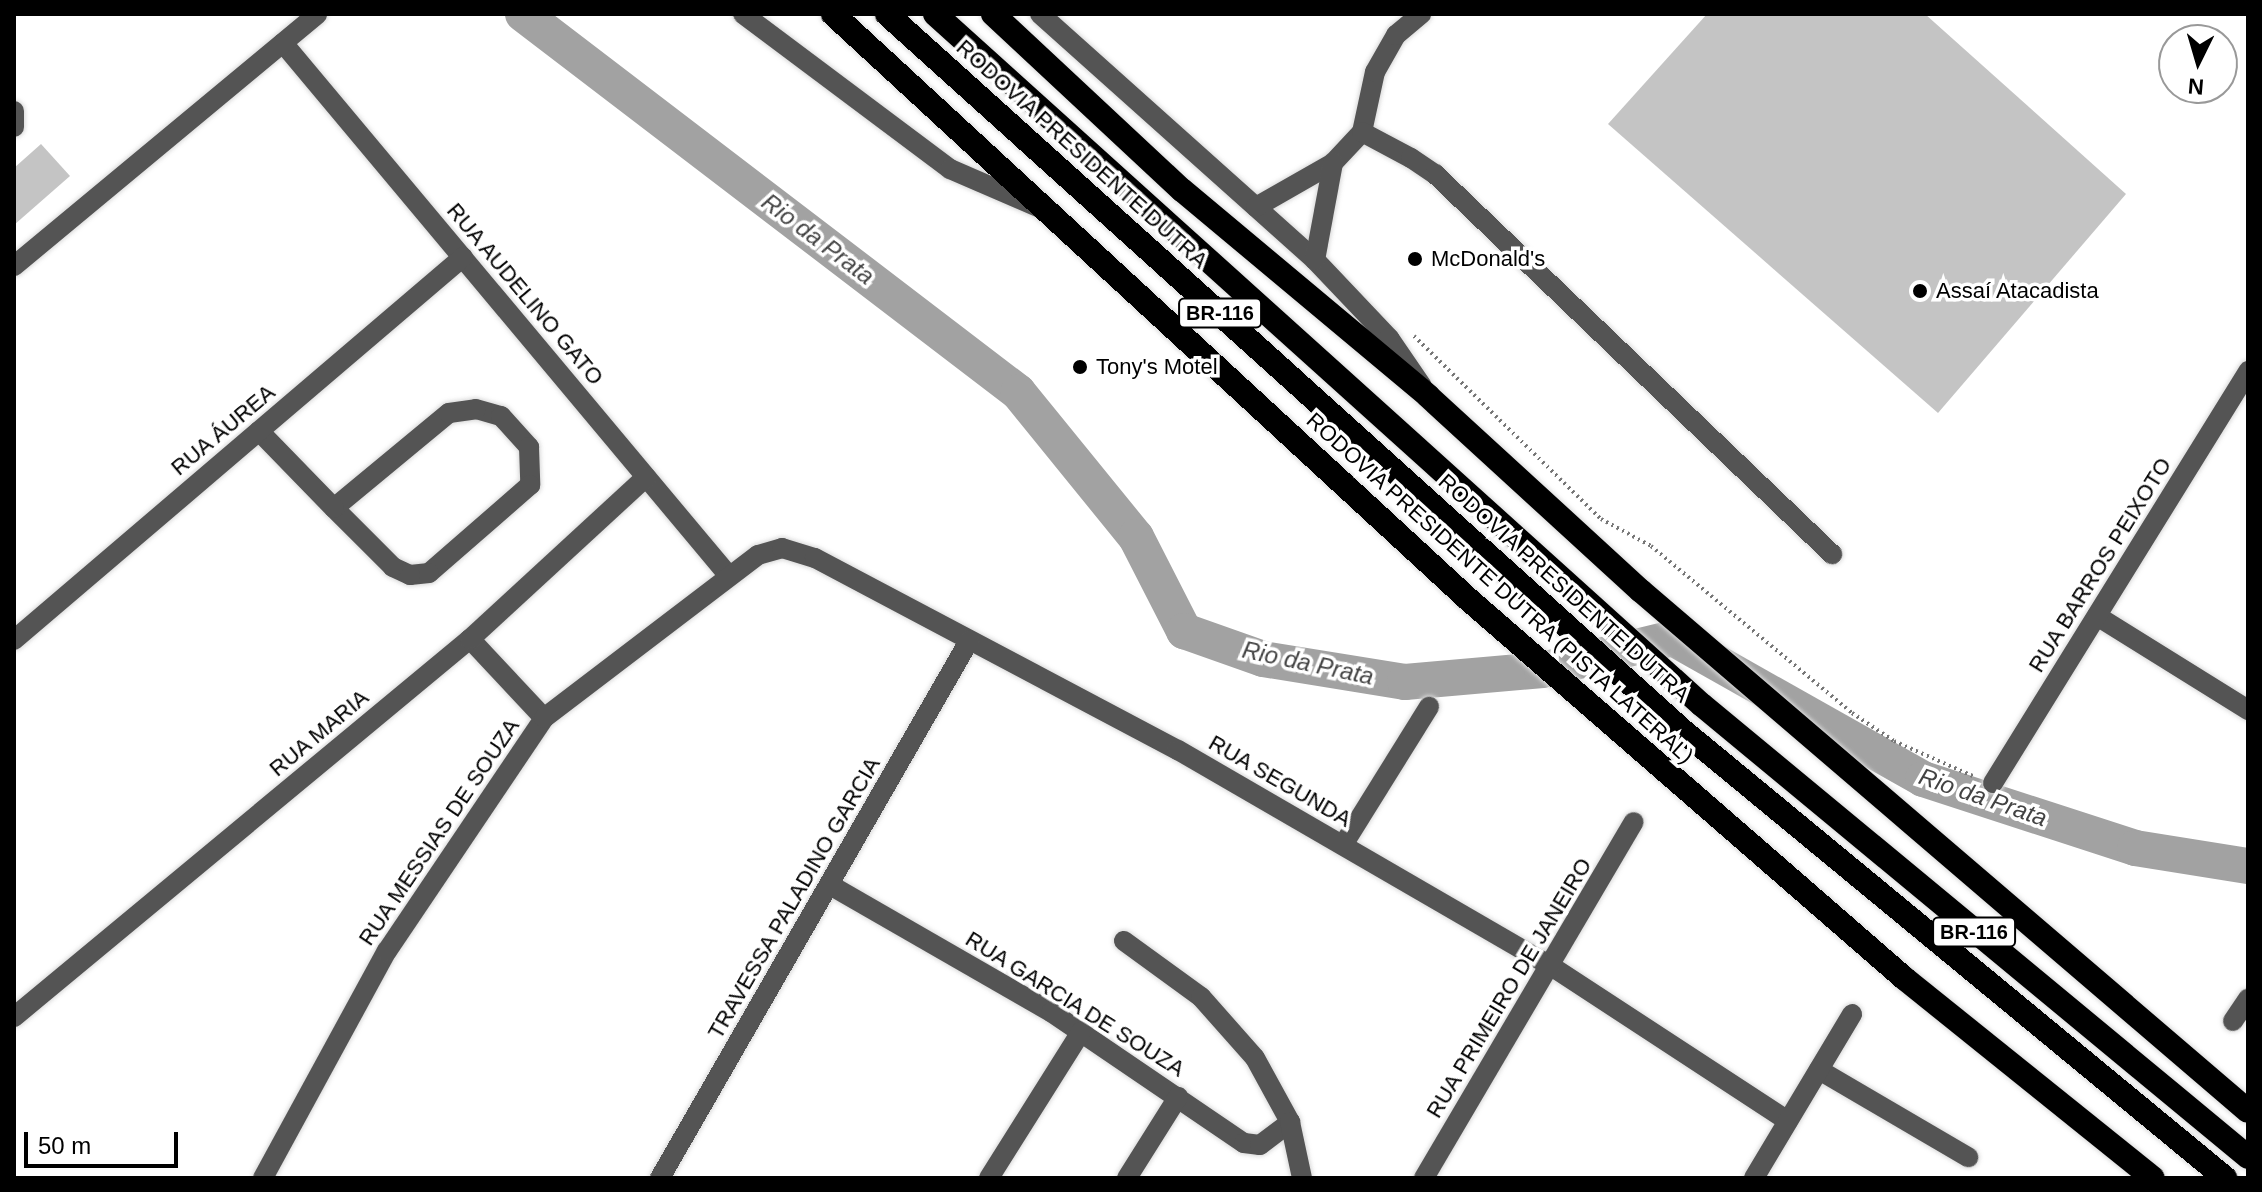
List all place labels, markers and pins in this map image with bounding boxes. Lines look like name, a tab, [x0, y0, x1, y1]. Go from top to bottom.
place label: McDonald's	[1431, 246, 1545, 272]
marker: McDonald's	[1406, 250, 1424, 268]
place label: Assaí Atacadista	[1936, 278, 2100, 304]
marker: Assaí Atacadista	[1911, 282, 1929, 300]
place label: Tony's Motel	[1096, 354, 1218, 380]
marker: Tony's Motel	[1071, 358, 1089, 376]

